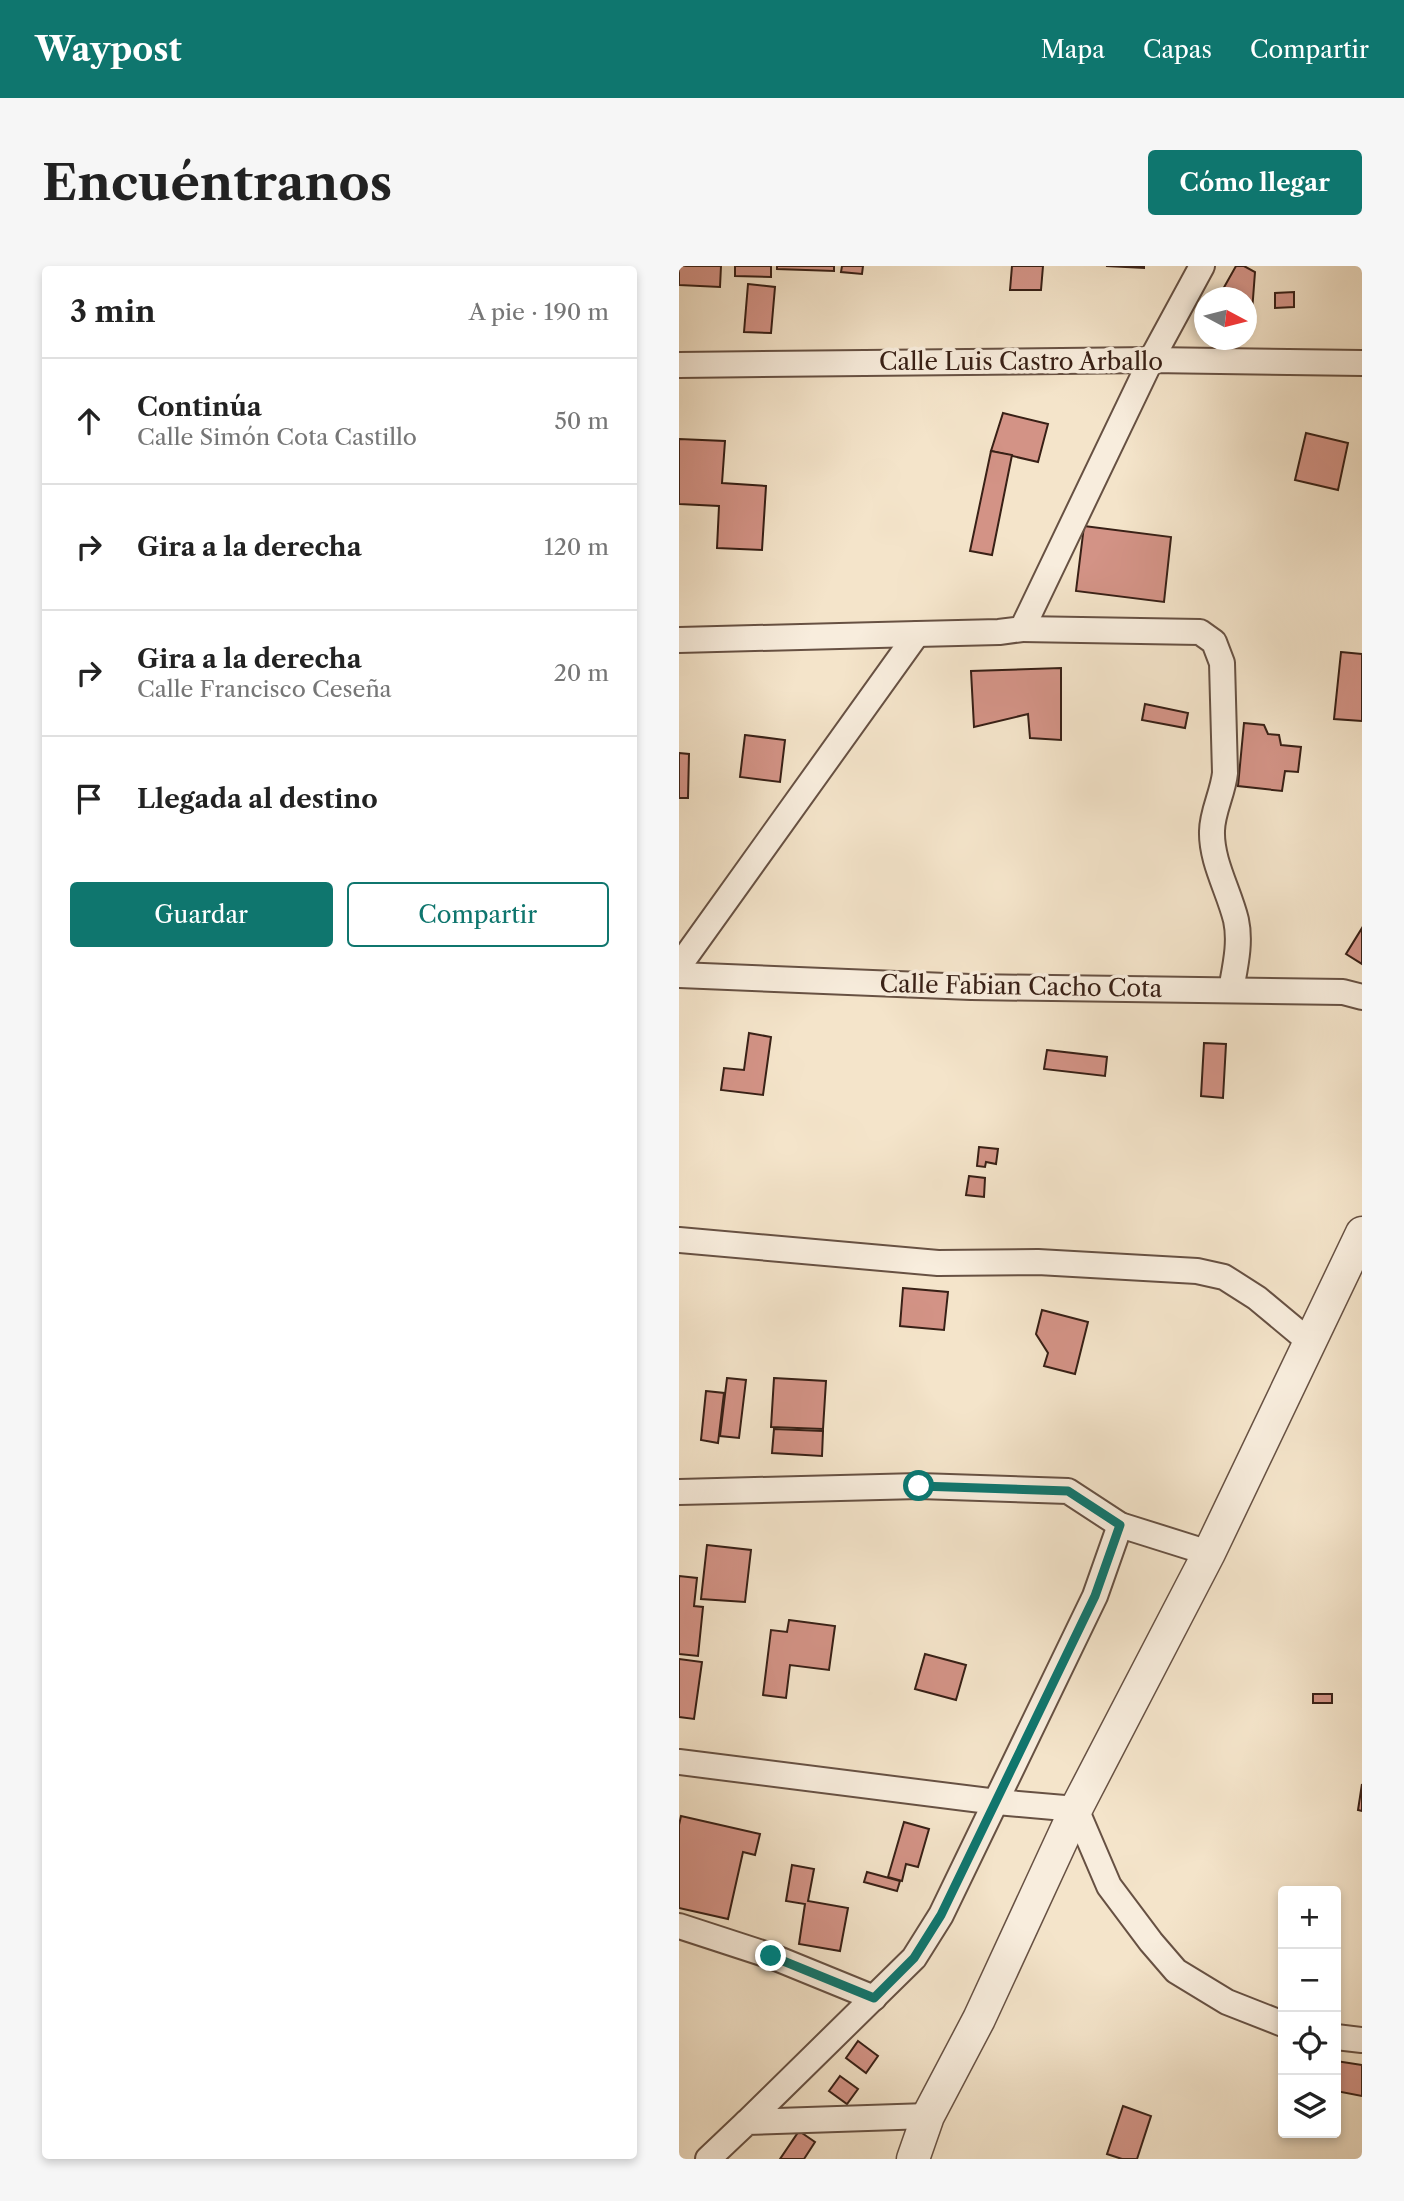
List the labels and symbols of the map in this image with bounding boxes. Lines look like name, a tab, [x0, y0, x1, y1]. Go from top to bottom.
north arrow	[1194, 287, 1257, 350]
street label: Calle Luis Castro Arballo	[879, 347, 1163, 376]
street label: Calle Fabian Cacho Cota	[879, 969, 1163, 1003]
route start	[903, 1470, 934, 1501]
route end	[755, 1940, 786, 1971]

